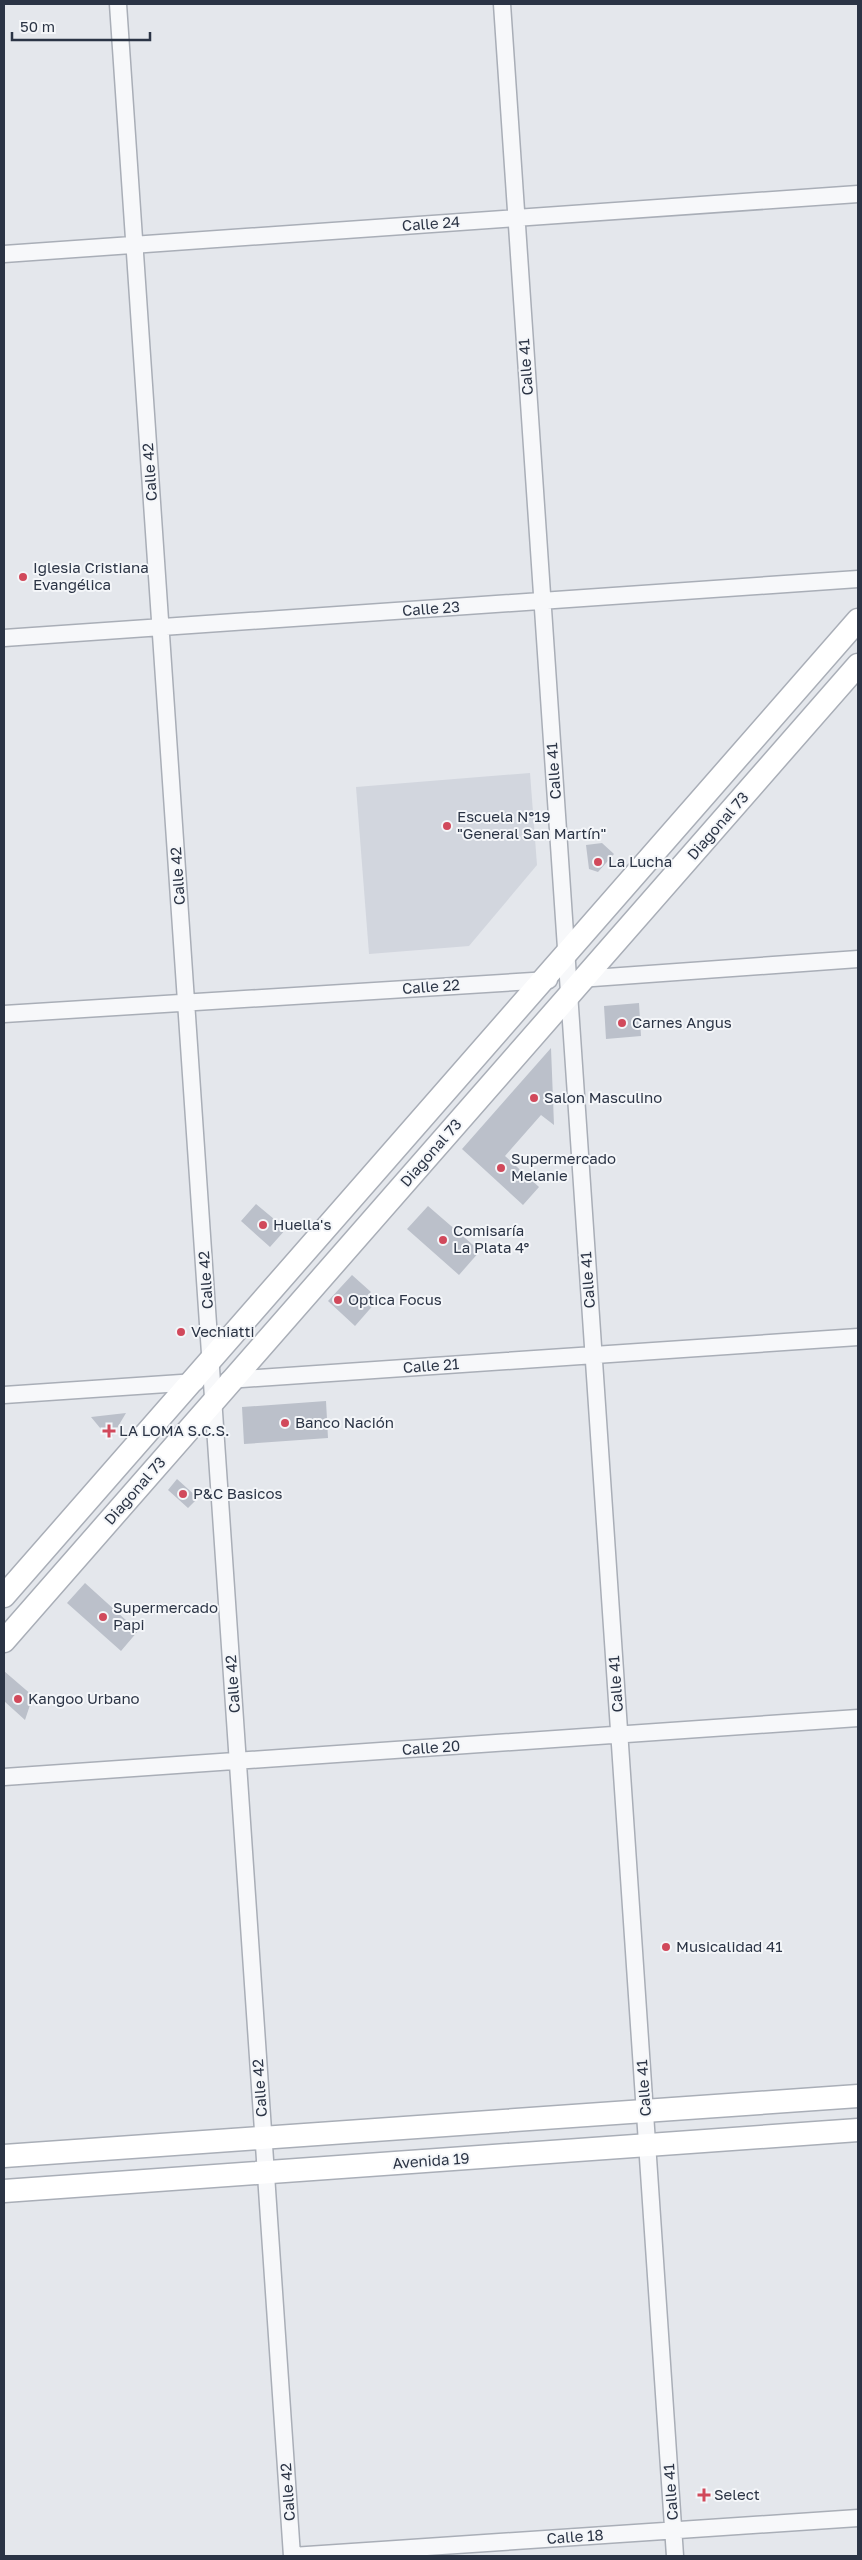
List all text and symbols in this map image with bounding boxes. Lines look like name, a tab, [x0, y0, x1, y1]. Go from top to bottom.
scale bar	[12, 10, 150, 42]
text: 50 m	[20, 17, 55, 35]
street label: Calle 24	[401, 212, 461, 234]
street label: Calle 41	[514, 338, 536, 396]
street label: Calle 42	[138, 442, 160, 502]
place label: Iglesia Cristiana Evangélica	[33, 558, 149, 593]
marker: Iglesia Cristiana Evangélica	[17, 571, 29, 583]
street label: Calle 23	[401, 597, 461, 619]
street label: Calle 41	[542, 742, 564, 800]
street label: Diagonal 73	[683, 788, 752, 863]
place label: Escuela N°19 "General San Martín"	[457, 807, 606, 842]
marker: Escuela N°19 "General San Martín"	[441, 820, 453, 832]
street label: Calle 42	[166, 846, 188, 906]
place label: La Lucha	[608, 852, 672, 870]
marker: La Lucha	[592, 856, 604, 868]
street label: Calle 22	[401, 975, 460, 997]
place label: Carnes Angus	[632, 1013, 732, 1031]
marker: Carnes Angus	[616, 1017, 628, 1029]
place label: Salon Masculino	[544, 1088, 662, 1106]
marker: Salon Masculino	[528, 1092, 540, 1104]
street label: Diagonal 73	[396, 1115, 465, 1190]
place label: Supermercado Melanie	[511, 1149, 616, 1184]
marker: Supermercado Melanie	[495, 1162, 507, 1174]
place label: Huella's	[273, 1215, 331, 1233]
marker: Huella's	[257, 1219, 269, 1231]
place label: Comisaría La Plata 4°	[453, 1221, 530, 1256]
marker: Comisaría La Plata 4°	[437, 1234, 449, 1246]
street label: Calle 42	[194, 1250, 216, 1310]
street label: Calle 41	[576, 1251, 598, 1309]
place label: Optica Focus	[348, 1290, 442, 1308]
marker: Optica Focus	[332, 1294, 344, 1306]
place label: Vechiatti	[191, 1322, 254, 1340]
marker: Vechiatti	[175, 1326, 187, 1338]
street label: Calle 21	[402, 1354, 460, 1376]
place label: Banco Nación	[295, 1413, 394, 1431]
marker: Banco Nación	[279, 1417, 291, 1429]
place label: LA LOMA S.C.S.	[119, 1421, 229, 1439]
marker: LA LOMA S.C.S.	[103, 1425, 115, 1437]
street label: Diagonal 73	[100, 1453, 169, 1528]
place label: P&C Basicos	[193, 1484, 282, 1502]
marker: P&C Basicos	[177, 1488, 189, 1500]
place label: Supermercado Papi	[113, 1598, 218, 1633]
marker: Supermercado Papi	[97, 1611, 109, 1623]
street label: Calle 42	[221, 1654, 243, 1714]
street label: Calle 41	[604, 1655, 626, 1713]
place label: Kangoo Urbano	[28, 1689, 140, 1707]
marker: Kangoo Urbano	[12, 1693, 24, 1705]
street label: Calle 20	[401, 1736, 461, 1758]
place label: Musicalidad 41	[676, 1937, 783, 1955]
marker: Musicalidad 41	[660, 1941, 672, 1953]
street label: Calle 42	[248, 2058, 270, 2118]
street label: Calle 41	[632, 2059, 654, 2117]
street label: Avenida 19	[392, 2148, 470, 2172]
street label: Calle 42	[276, 2462, 298, 2522]
street label: Calle 41	[659, 2463, 681, 2521]
place label: Select	[714, 2485, 760, 2503]
marker: Select	[698, 2489, 710, 2501]
street label: Calle 18	[546, 2525, 604, 2547]

